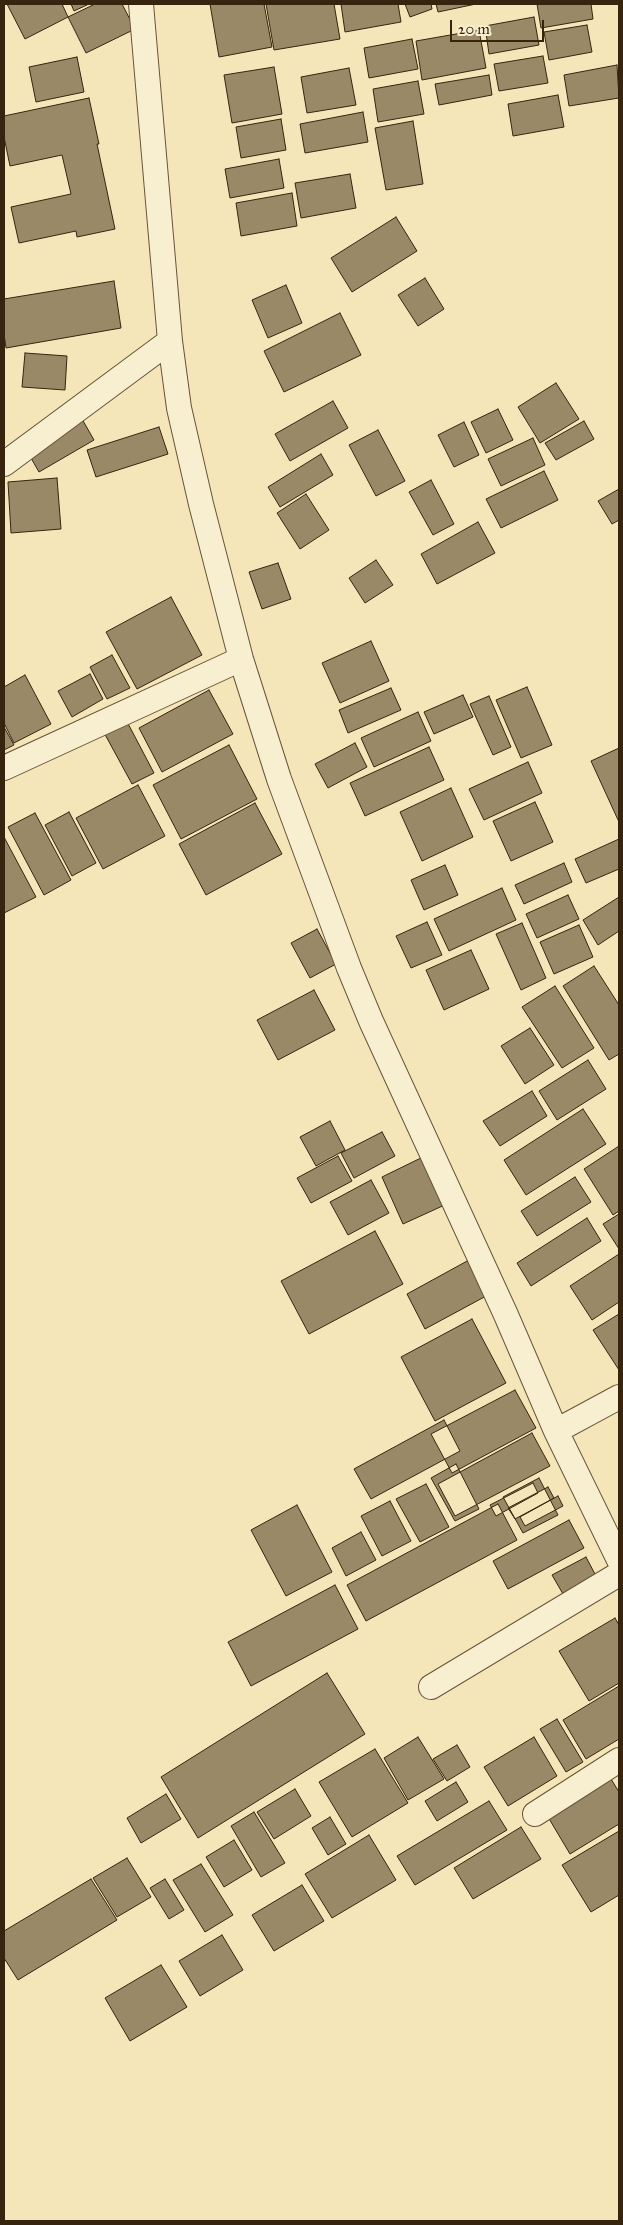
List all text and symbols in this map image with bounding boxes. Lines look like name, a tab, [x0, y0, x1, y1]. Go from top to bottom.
scale bar	[453, 10, 547, 42]
text: 20 m	[458, 20, 490, 38]

